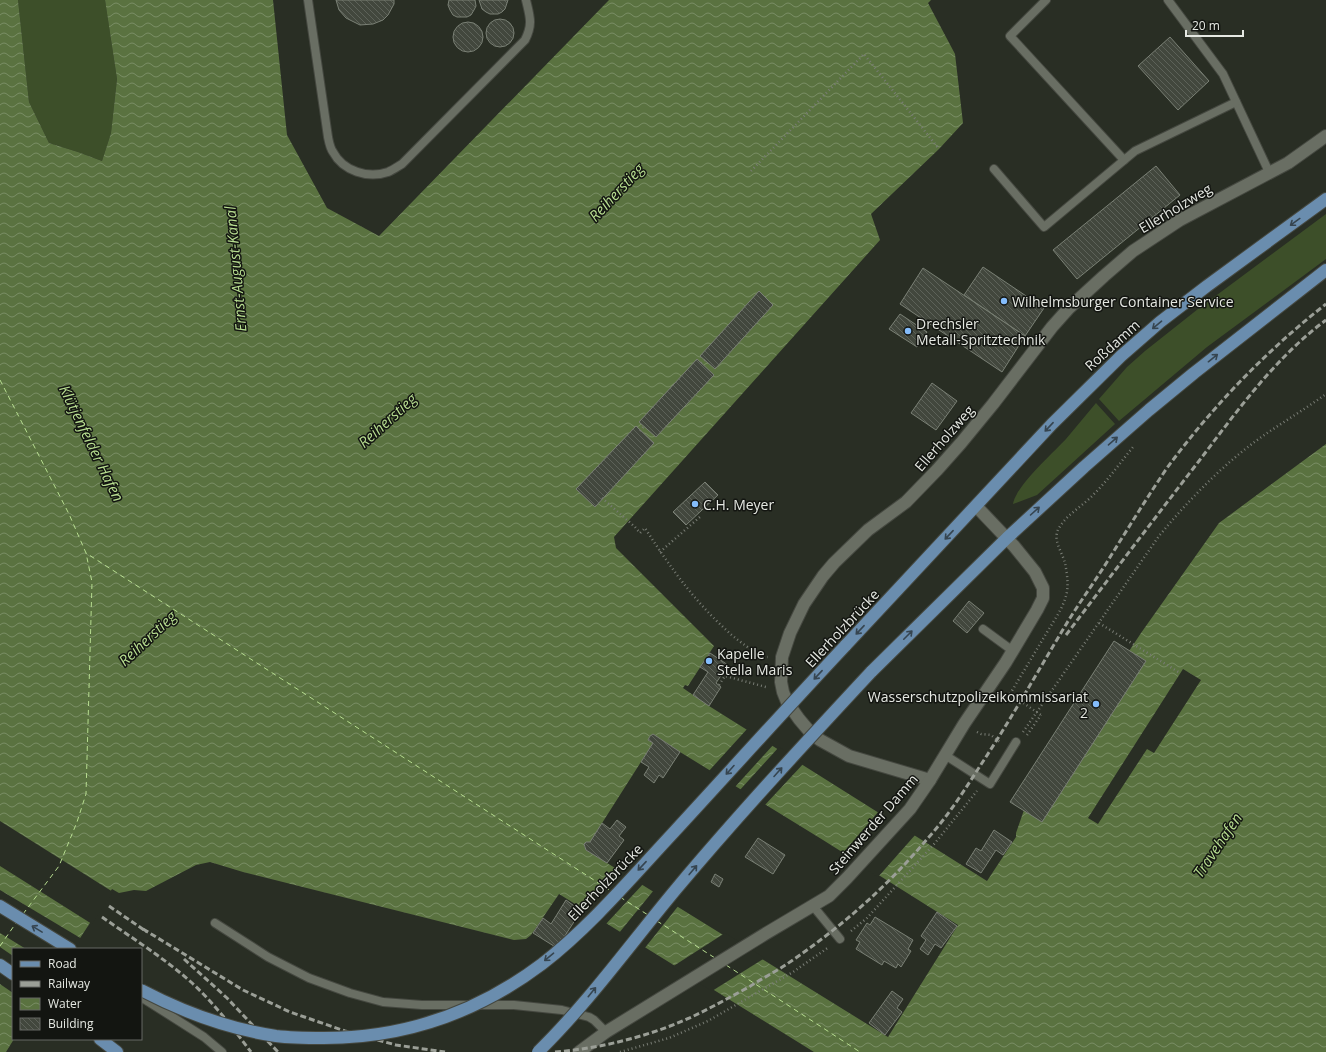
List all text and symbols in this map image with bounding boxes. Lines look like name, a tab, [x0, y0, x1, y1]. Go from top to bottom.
scale bar	[1186, 12, 1243, 38]
text: 20 m	[1192, 17, 1220, 34]
water label: Reiherstieg	[584, 158, 649, 225]
street label: Ellerholzweg	[1135, 179, 1215, 237]
water label: Ernst-August-Kanal	[219, 204, 250, 333]
one-way arrow	[1289, 218, 1300, 226]
place label: Wilhelmsburger Container Service	[1012, 292, 1234, 311]
marker: Wilhelmsburger Container Service	[999, 296, 1009, 306]
place label: Drechsler Metall-Spritztechnik	[916, 314, 1046, 349]
street label: Roßdamm	[1080, 315, 1144, 375]
one-way arrow	[1151, 321, 1162, 330]
marker: Drechsler Metall-Spritztechnik	[903, 326, 913, 336]
one-way arrow	[1207, 353, 1218, 362]
water label: Klütjenfelder Hafen	[55, 382, 129, 504]
water label: Reiherstieg	[353, 388, 421, 452]
street label: Ellerholzweg	[910, 401, 978, 475]
one-way arrow	[1044, 422, 1054, 432]
one-way arrow	[1108, 436, 1118, 446]
place label: C.H. Meyer	[703, 495, 774, 514]
marker: C.H. Meyer	[690, 499, 700, 509]
one-way arrow	[1030, 507, 1040, 516]
one-way arrow	[944, 530, 954, 540]
street label: Ellerholzbrücke	[801, 585, 883, 671]
water label: Reiherstieg	[114, 605, 181, 670]
one-way arrow	[856, 624, 865, 635]
one-way arrow	[903, 630, 913, 640]
place label: Kapelle Stella Maris	[717, 644, 793, 679]
marker: Kapelle Stella Maris	[704, 656, 714, 666]
one-way arrow	[813, 670, 823, 680]
place label: Wasserschutzpolizeikommissariat 2	[868, 687, 1088, 722]
marker: Wasserschutzpolizeikommissariat 2	[1091, 699, 1101, 709]
one-way arrow	[726, 765, 735, 775]
one-way arrow	[774, 767, 783, 777]
street label: Steinwerder Damm	[824, 770, 922, 878]
water label: Travehafen	[1188, 809, 1246, 881]
street label: Ellerholzbrücke	[563, 839, 647, 925]
one-way arrow	[637, 861, 647, 871]
one-way arrow	[688, 864, 697, 875]
one-way arrow	[31, 924, 43, 932]
legend	[12, 948, 142, 1040]
one-way arrow	[544, 953, 555, 962]
text: Road	[48, 955, 77, 972]
text: Railway	[48, 975, 91, 992]
one-way arrow	[588, 986, 596, 997]
text: Water	[48, 995, 82, 1012]
text: Building	[48, 1015, 94, 1032]

